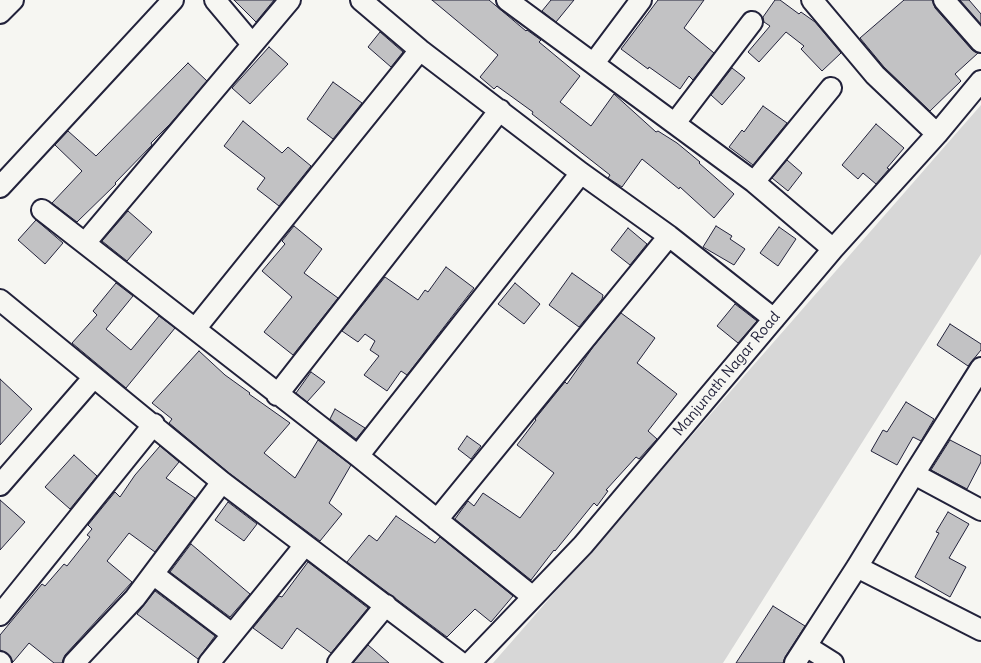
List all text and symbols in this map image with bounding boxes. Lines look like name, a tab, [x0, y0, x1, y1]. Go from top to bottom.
street label: Manjunath Nagar Road	[670, 308, 784, 440]

